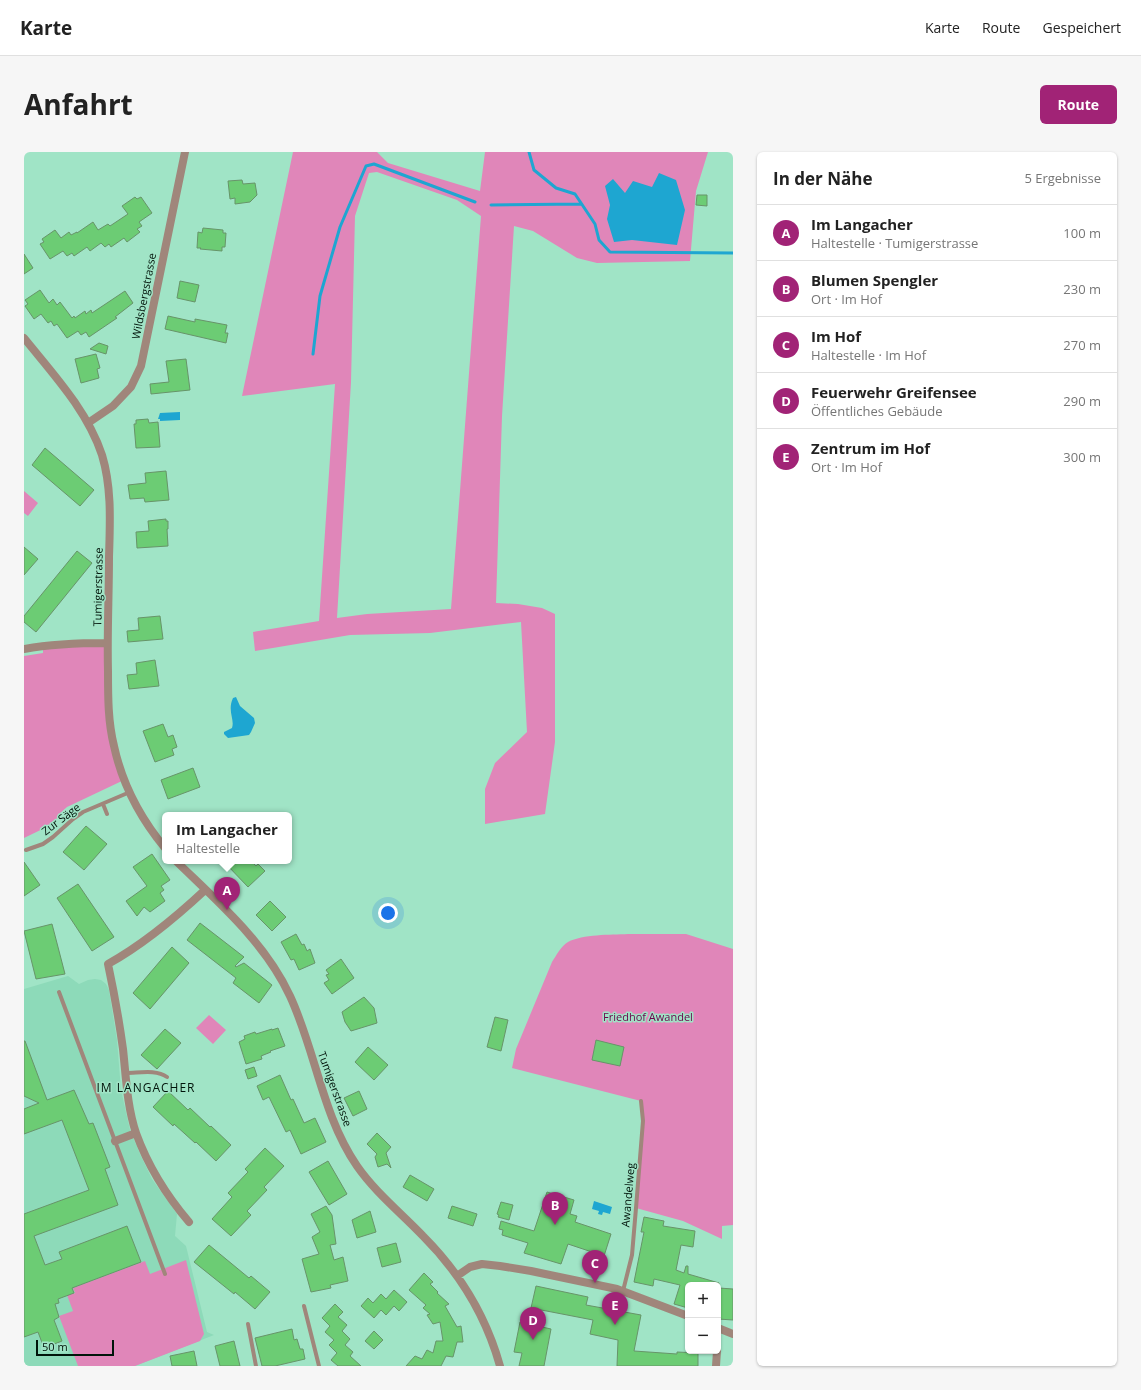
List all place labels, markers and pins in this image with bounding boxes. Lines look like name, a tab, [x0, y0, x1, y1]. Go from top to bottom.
pin: A	[214, 877, 240, 910]
pin: B	[542, 1192, 568, 1225]
pin: C	[582, 1250, 608, 1283]
pin: E	[602, 1292, 628, 1325]
pin: D	[520, 1307, 546, 1340]

